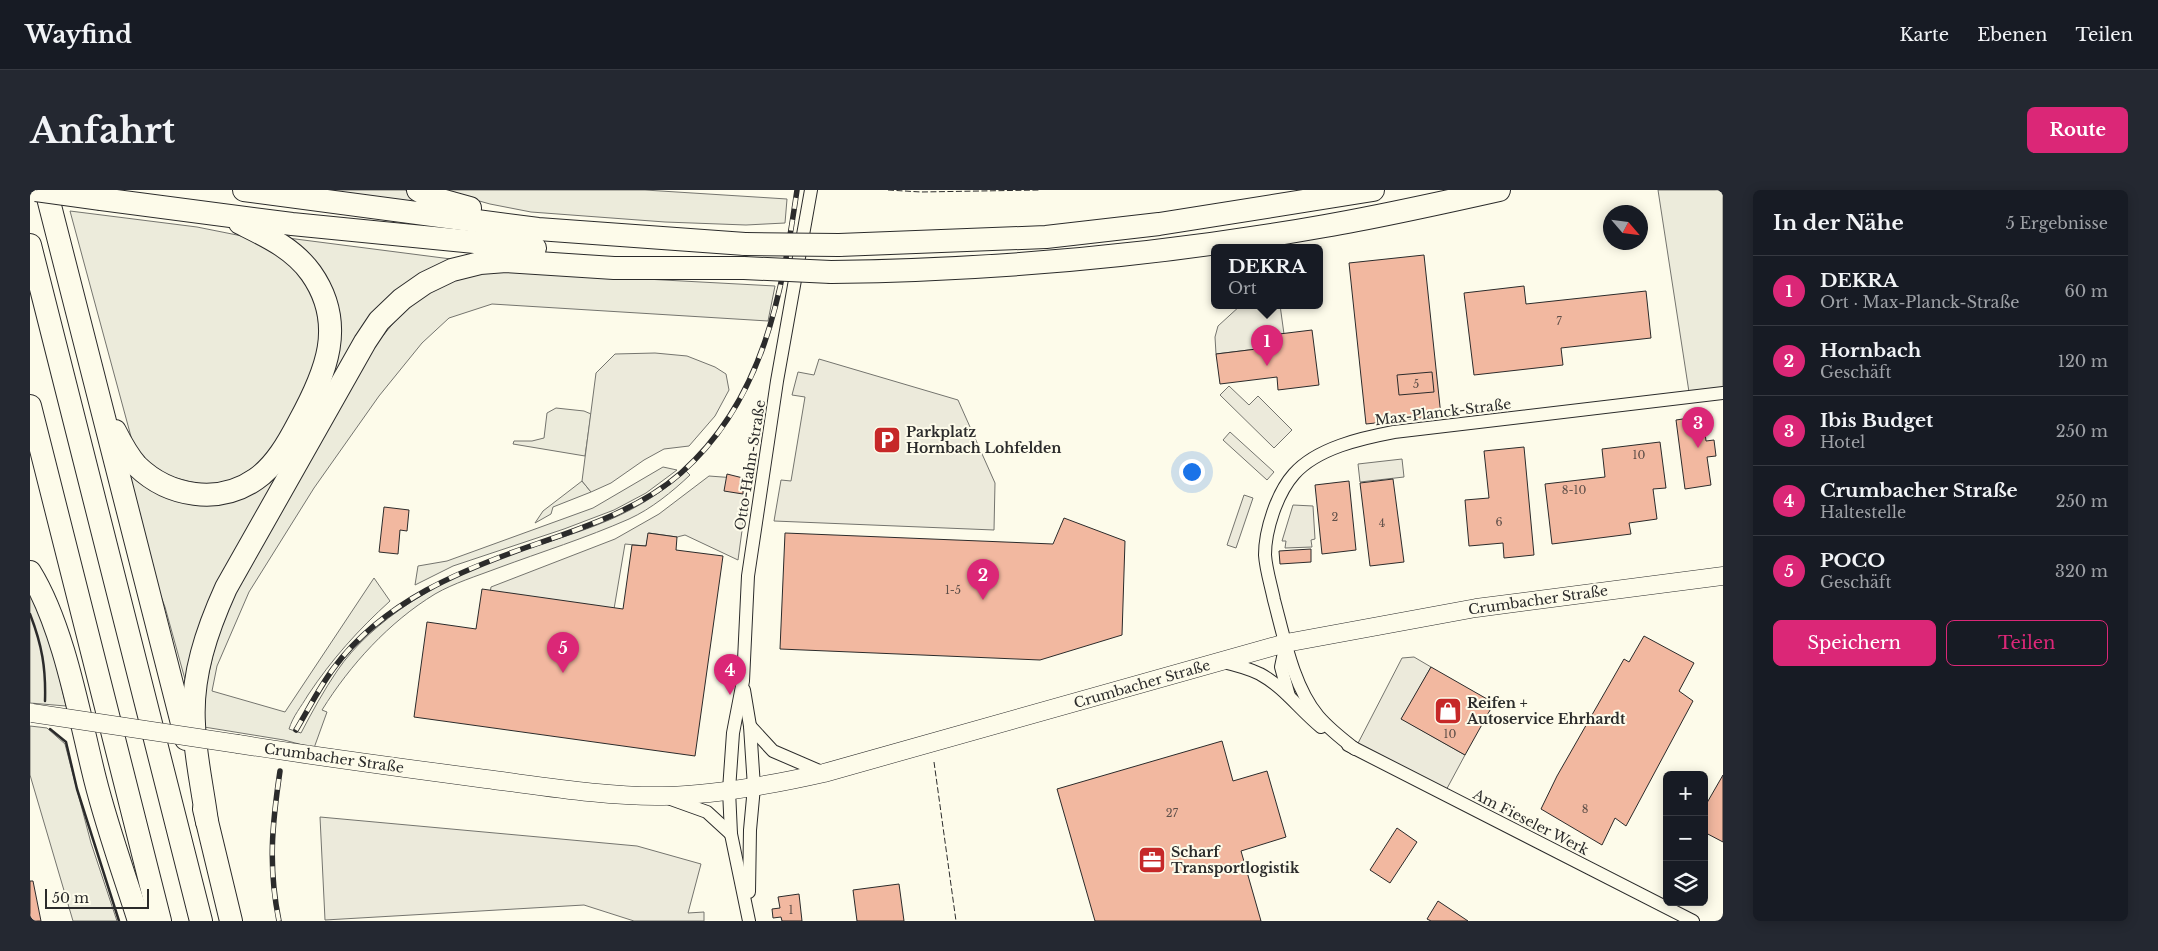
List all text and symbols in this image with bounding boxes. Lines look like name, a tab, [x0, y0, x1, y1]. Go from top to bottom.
text: Wayfind	[25, 20, 132, 49]
text: Karte	[1899, 24, 1949, 46]
text: Ebenen	[1977, 24, 2047, 46]
text: Teilen	[2075, 24, 2133, 46]
button: Route	[2027, 107, 2128, 153]
text: Anfahrt	[30, 109, 175, 152]
north arrow	[1603, 205, 1648, 250]
text: In der Nähe	[1773, 210, 1904, 236]
text: 5 Ergebnisse	[2006, 213, 2108, 233]
popup	[1211, 244, 1323, 309]
text: DEKRA	[1228, 255, 1306, 278]
text: DEKRA	[1820, 269, 1898, 292]
text: Ort	[1228, 278, 1257, 298]
text: 1	[1786, 281, 1792, 301]
text: 60 m	[2065, 281, 2108, 301]
text: Ort · Max-Planck-Straße	[1820, 292, 2020, 312]
house number: 7	[1556, 314, 1562, 328]
pin: 1	[1251, 325, 1283, 366]
text: Hornbach	[1820, 339, 1921, 362]
text: 2	[1784, 351, 1794, 371]
text: 120 m	[2058, 351, 2108, 371]
text: Geschäft	[1820, 362, 1891, 382]
house number: 5	[1413, 377, 1419, 391]
street label: Max-Planck-Straße	[1374, 395, 1512, 429]
street label: Otto-Hahn-Straße	[731, 398, 769, 532]
pin: 3	[1682, 407, 1714, 448]
text: Ibis Budget	[1820, 409, 1933, 432]
text: 3	[1784, 421, 1794, 441]
text: 250 m	[2056, 421, 2108, 441]
place label: Parkplatz Hornbach Lohfelden	[906, 423, 1061, 457]
parking icon: Parkplatz Hornbach Lohfelden	[872, 425, 902, 455]
text: Hotel	[1820, 432, 1865, 452]
house number: 10	[1633, 448, 1646, 462]
your location	[1179, 459, 1205, 485]
text: Crumbacher Straße	[1820, 479, 2018, 502]
house number: 8-10	[1562, 483, 1586, 497]
text: 4	[1784, 491, 1794, 511]
text: 250 m	[2056, 491, 2108, 511]
text: Haltestelle	[1820, 502, 1906, 522]
house number: 2	[1332, 510, 1339, 524]
house number: 6	[1495, 515, 1503, 529]
house number: 4	[1379, 516, 1385, 530]
text: POCO	[1820, 549, 1885, 572]
pin: 2	[967, 559, 999, 600]
text: 5	[1784, 561, 1794, 581]
text: 320 m	[2055, 561, 2108, 581]
text: Geschäft	[1820, 572, 1891, 592]
street label: Crumbacher Straße	[1467, 581, 1609, 619]
house number: 1-5	[945, 583, 961, 597]
button: Speichern	[1773, 620, 1936, 666]
button: Teilen	[1946, 620, 2108, 666]
pin: 5	[547, 632, 579, 673]
pin: 4	[714, 654, 746, 695]
street label: Crumbacher Straße	[1072, 656, 1212, 712]
place label: Reifen + Autoservice Ehrhardt	[1466, 694, 1626, 728]
shop icon: Reifen + Autoservice Ehrhardt	[1433, 696, 1463, 726]
house number: 10	[1444, 727, 1457, 741]
street label: Crumbacher Straße	[263, 739, 405, 777]
map controls	[1663, 771, 1708, 906]
button: +	[1663, 771, 1708, 816]
street label: Am Fieseler Werk	[1469, 785, 1592, 859]
house number: 8	[1582, 802, 1588, 816]
house number: 27	[1166, 806, 1179, 820]
button: −	[1663, 816, 1708, 861]
place label: Scharf Transportlogistik	[1171, 843, 1300, 877]
office icon: Scharf Transportlogistik	[1137, 845, 1167, 875]
button: layers	[1663, 861, 1708, 906]
scale bar	[45, 886, 149, 909]
text: 50 m	[52, 889, 89, 907]
house number: 1	[789, 903, 794, 917]

